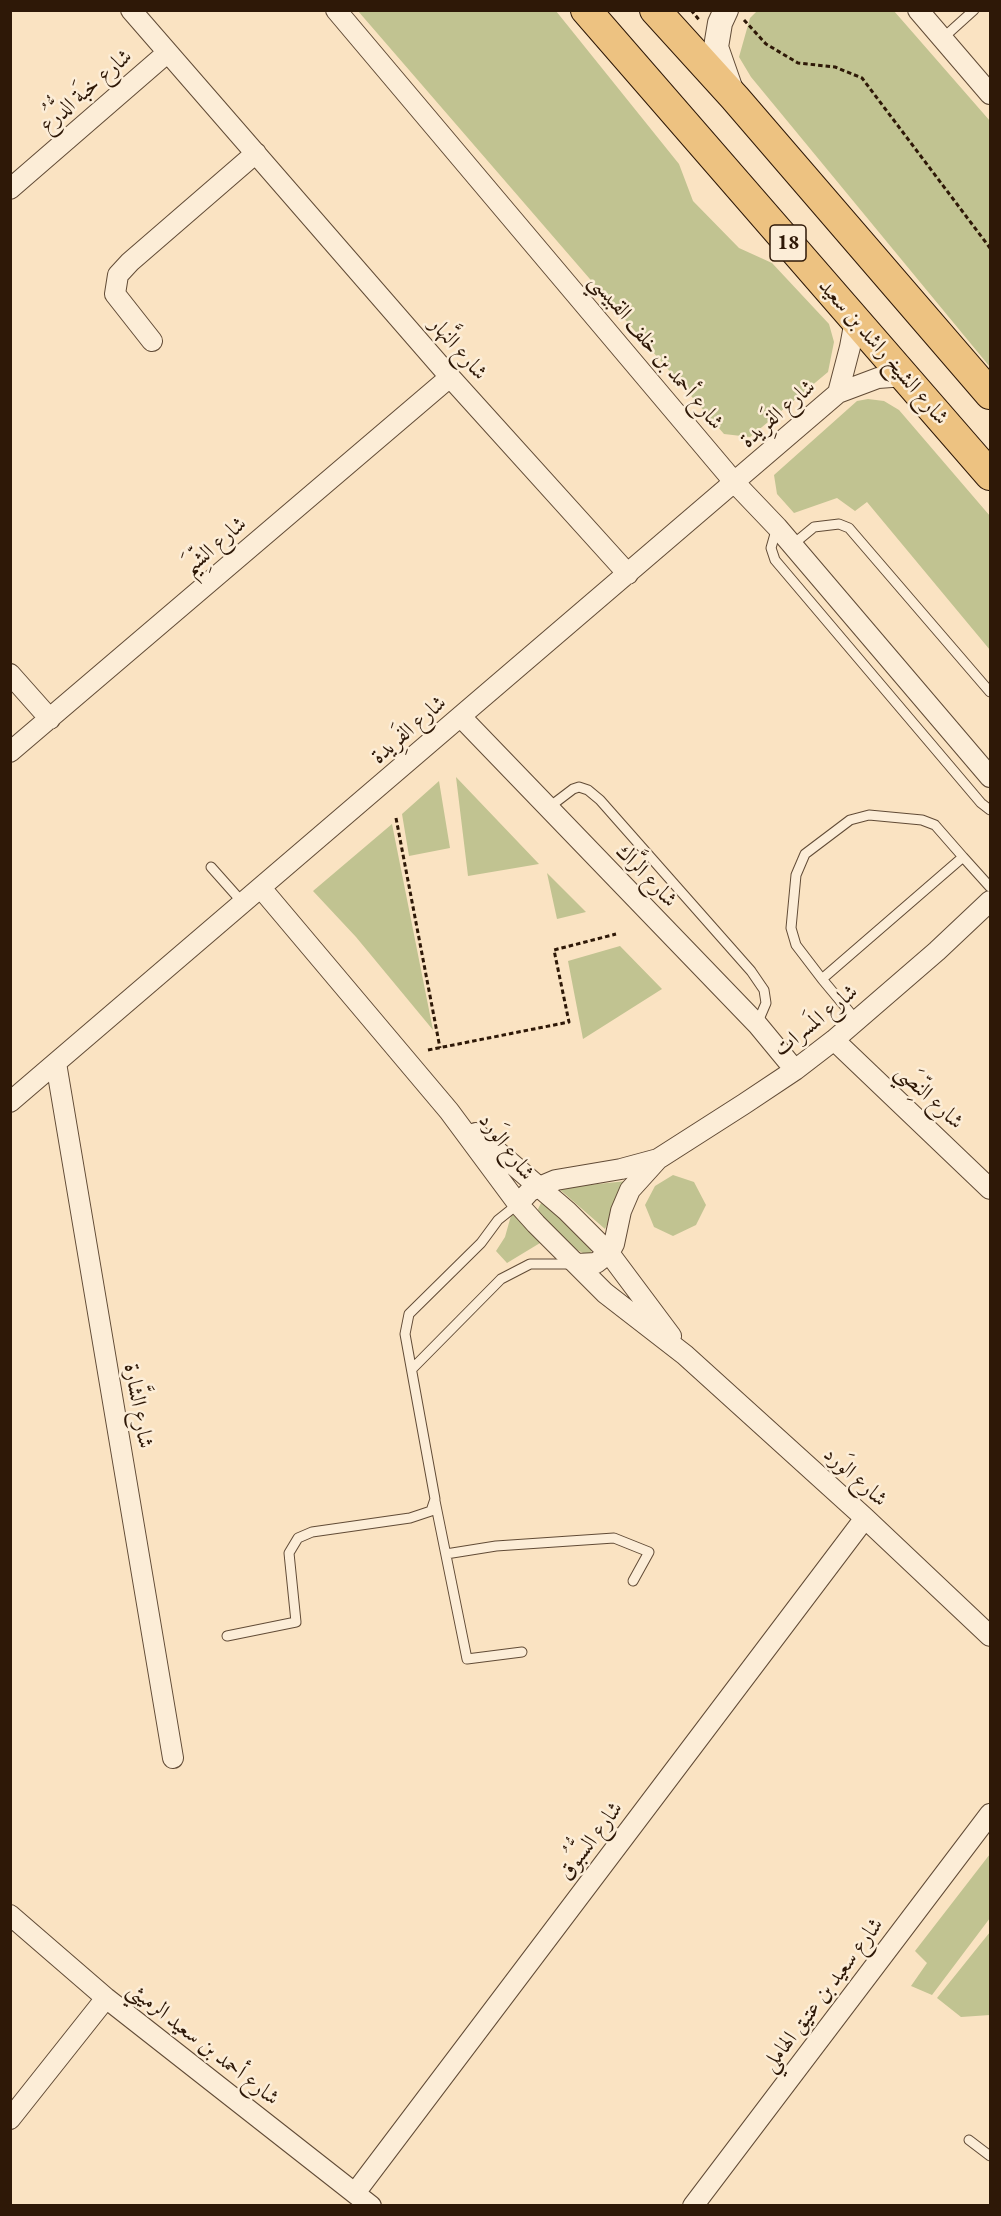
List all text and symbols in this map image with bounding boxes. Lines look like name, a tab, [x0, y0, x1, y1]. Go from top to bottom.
street label: شارع خبَة الدُّرُع	[34, 44, 138, 138]
road number: 18	[770, 225, 806, 261]
street label: شارع أحمد بن خلف القبيسي	[583, 269, 729, 435]
street label: شارع الشيخ راشد بن سعيد	[812, 273, 954, 431]
street label: شارع النَّهار	[423, 312, 493, 386]
street label: شارع الفَرِيدة	[735, 374, 821, 454]
street label: شارع الشِّيَم	[178, 511, 252, 581]
street label: شارع الفَرِيدة	[366, 690, 452, 770]
street label: شارع الرَّاك	[609, 839, 683, 913]
street label: شارع المَسرات	[769, 979, 863, 1063]
street label: شارع النِّصَي	[889, 1059, 969, 1135]
street label: شارع الوَرد	[472, 1108, 540, 1186]
street label: شارع الشَّارة	[118, 1362, 158, 1450]
street label: شارع الوَرد	[817, 1441, 893, 1513]
street label: شارع السُّبُوق	[553, 1796, 629, 1886]
street label: شارع سعيد بن عتيق الهاملي	[756, 1913, 890, 2077]
street label: شارع أحمد بن سعيد الرميثي	[122, 1976, 284, 2112]

